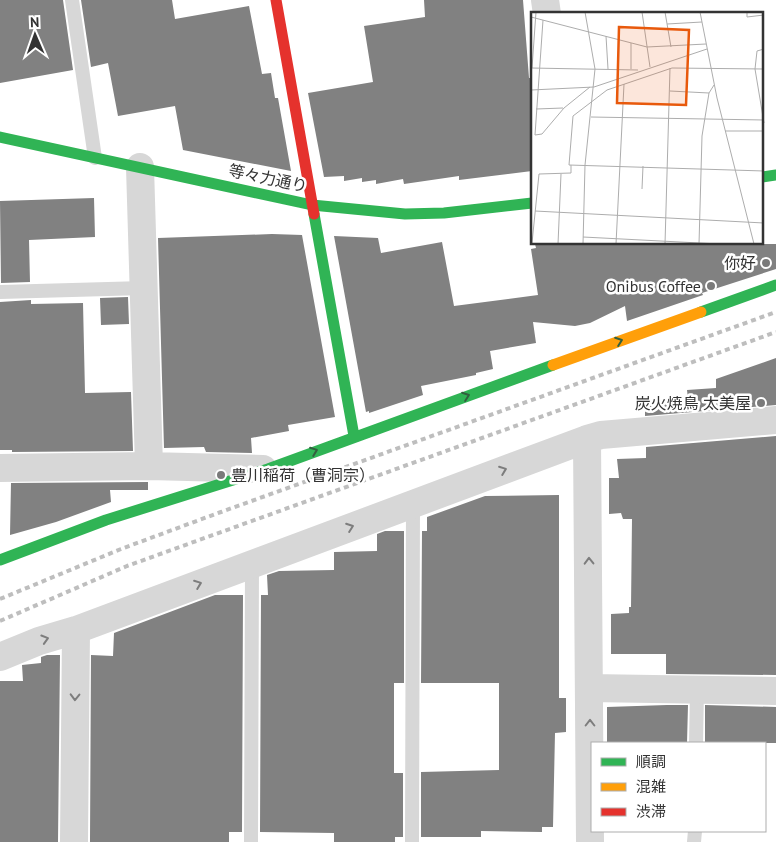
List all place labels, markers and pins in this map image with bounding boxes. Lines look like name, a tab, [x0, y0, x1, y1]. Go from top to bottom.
place label: 你好	[724, 253, 756, 273]
marker: 你好	[760, 257, 772, 269]
place label: Onibus Coffee	[606, 276, 701, 296]
marker: Onibus Coffee	[705, 280, 717, 292]
place label: 炭火焼鳥 太美屋	[635, 393, 751, 413]
marker: 炭火焼鳥 太美屋	[755, 397, 767, 409]
place label: 豊川稲荷（曹洞宗）	[231, 465, 375, 485]
marker: 豊川稲荷（曹洞宗）	[215, 469, 227, 481]

